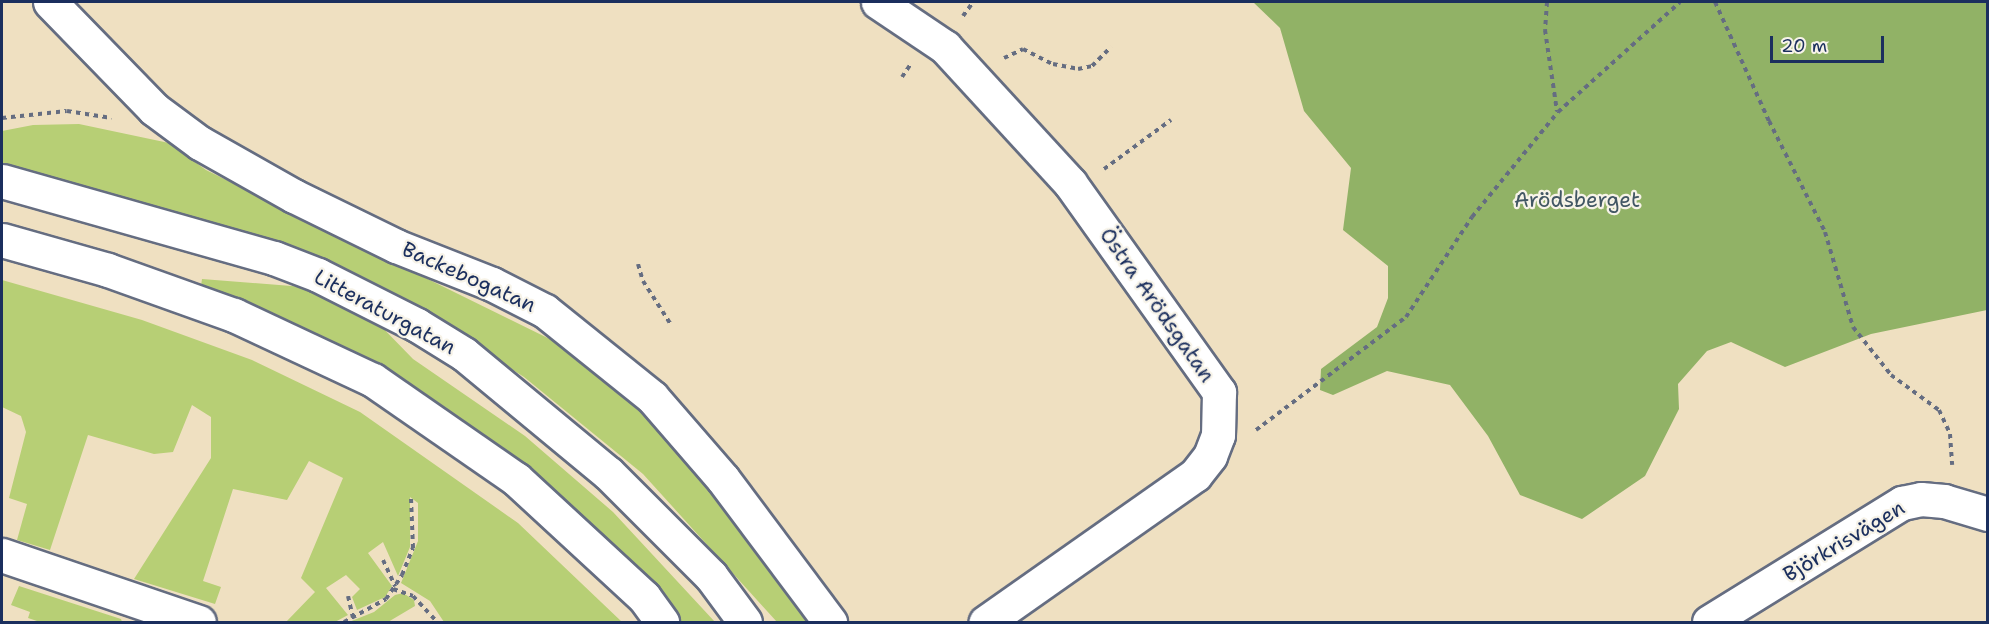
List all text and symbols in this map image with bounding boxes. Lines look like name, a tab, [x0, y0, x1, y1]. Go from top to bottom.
scale bar	[1773, 24, 1887, 62]
text: 20 m	[1781, 34, 1827, 58]
park label: Arödsberget	[1514, 187, 1640, 213]
street label: Östra Arödsgatan	[1094, 223, 1220, 387]
street label: Backebogatan	[398, 236, 540, 318]
street label: Litteraturgatan	[310, 264, 460, 360]
street label: Björkrisvägen	[1779, 495, 1909, 587]

